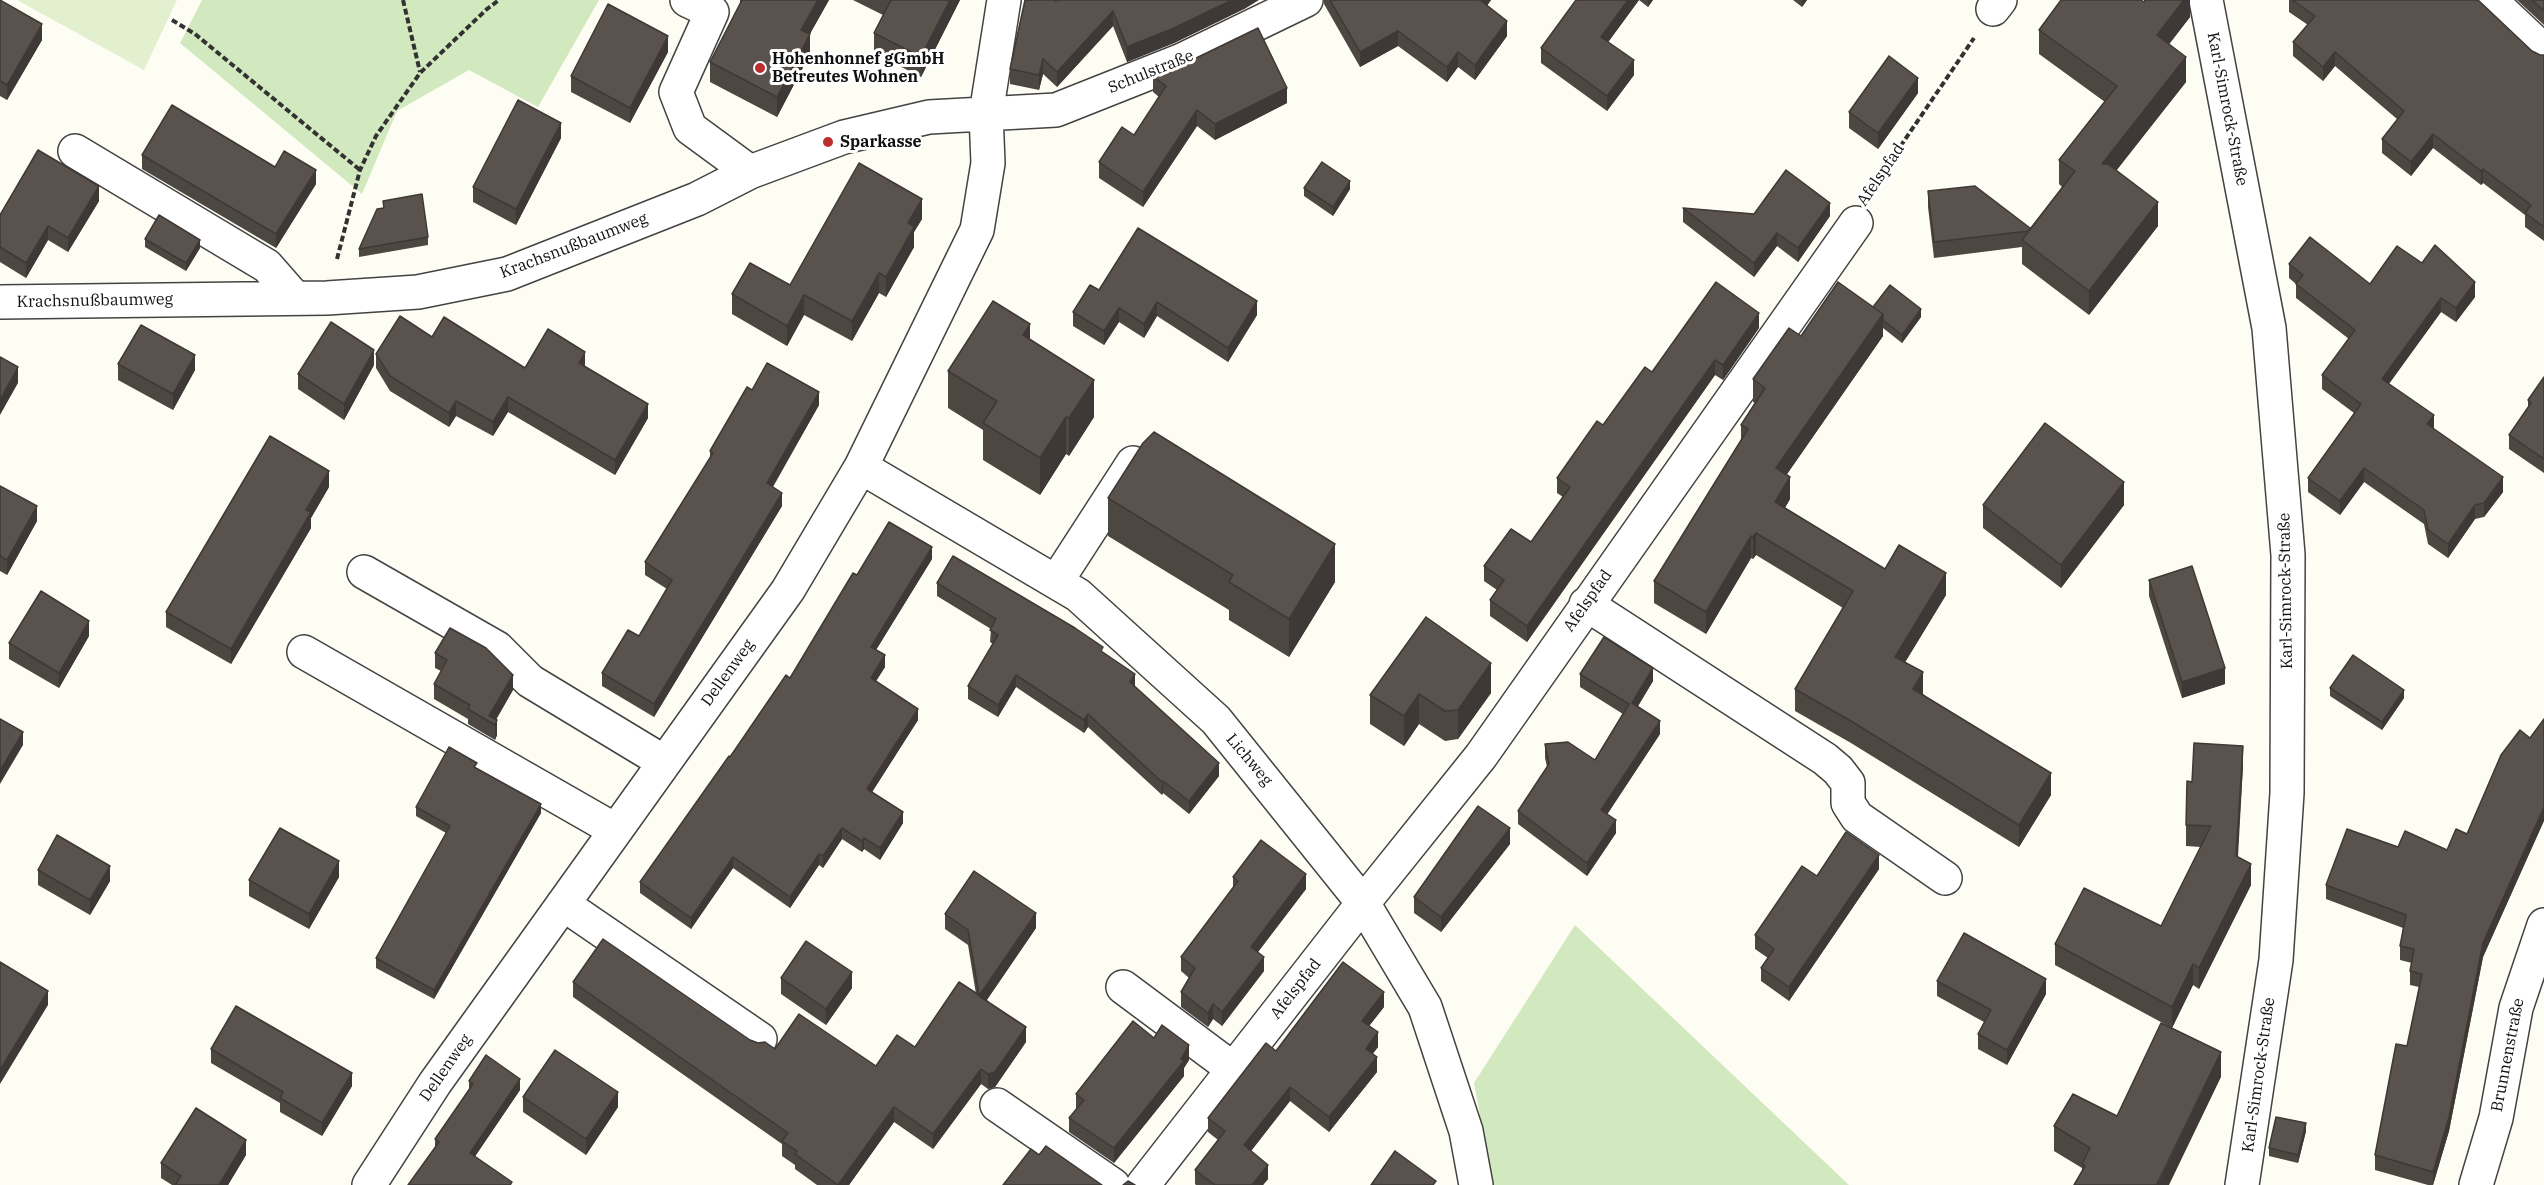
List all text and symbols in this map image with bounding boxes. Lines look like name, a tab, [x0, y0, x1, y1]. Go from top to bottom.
street label: Karl-Simrock-Straße	[2203, 30, 2251, 188]
street label: Schulstraße	[1106, 46, 1196, 98]
place label: Hohenhonnef gGmbH Betreutes Wohnen	[772, 49, 944, 87]
marker: Hohenhonnef gGmbH Betreutes Wohnen	[753, 61, 767, 75]
place label: Sparkasse	[840, 132, 922, 152]
marker: Sparkasse	[821, 135, 835, 149]
street label: Afelspfad	[1853, 140, 1909, 210]
street label: Krachsnußbaumweg	[498, 209, 650, 283]
street label: Krachsnußbaumweg	[17, 290, 173, 312]
street label: Karl-Simrock-Straße	[2275, 513, 2297, 669]
street label: Afelspfad	[1560, 566, 1616, 636]
street label: Dellenweg	[697, 636, 759, 710]
street label: Lichweg	[1222, 730, 1276, 790]
street label: Afelspfad	[1266, 955, 1326, 1023]
street label: Karl-Simrock-Straße	[2239, 996, 2279, 1154]
street label: Brunnenstraße	[2488, 997, 2528, 1113]
street label: Dellenweg	[416, 1031, 476, 1105]

